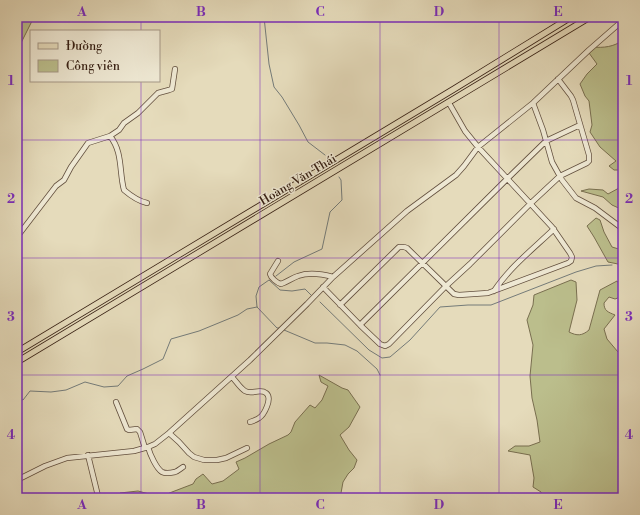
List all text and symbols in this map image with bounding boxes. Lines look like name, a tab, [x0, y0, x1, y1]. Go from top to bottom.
text: A	[76, 4, 87, 20]
text: B	[196, 4, 206, 20]
text: C	[315, 4, 325, 20]
text: D	[434, 4, 444, 20]
text: E	[553, 4, 563, 20]
legend	[30, 30, 160, 82]
text: Đường	[66, 39, 103, 54]
text: Công viên	[66, 59, 120, 74]
text: 1	[8, 73, 15, 89]
text: 1	[626, 73, 633, 89]
street label: Hoàng Văn Thái	[257, 151, 339, 209]
text: 2	[7, 191, 15, 207]
text: 2	[625, 191, 633, 207]
text: 3	[7, 309, 15, 325]
text: 3	[625, 309, 633, 325]
text: 4	[7, 427, 16, 443]
text: 4	[625, 427, 634, 443]
text: A	[76, 497, 87, 513]
text: B	[196, 497, 206, 513]
text: C	[315, 497, 325, 513]
text: D	[434, 497, 444, 513]
text: E	[553, 497, 563, 513]

